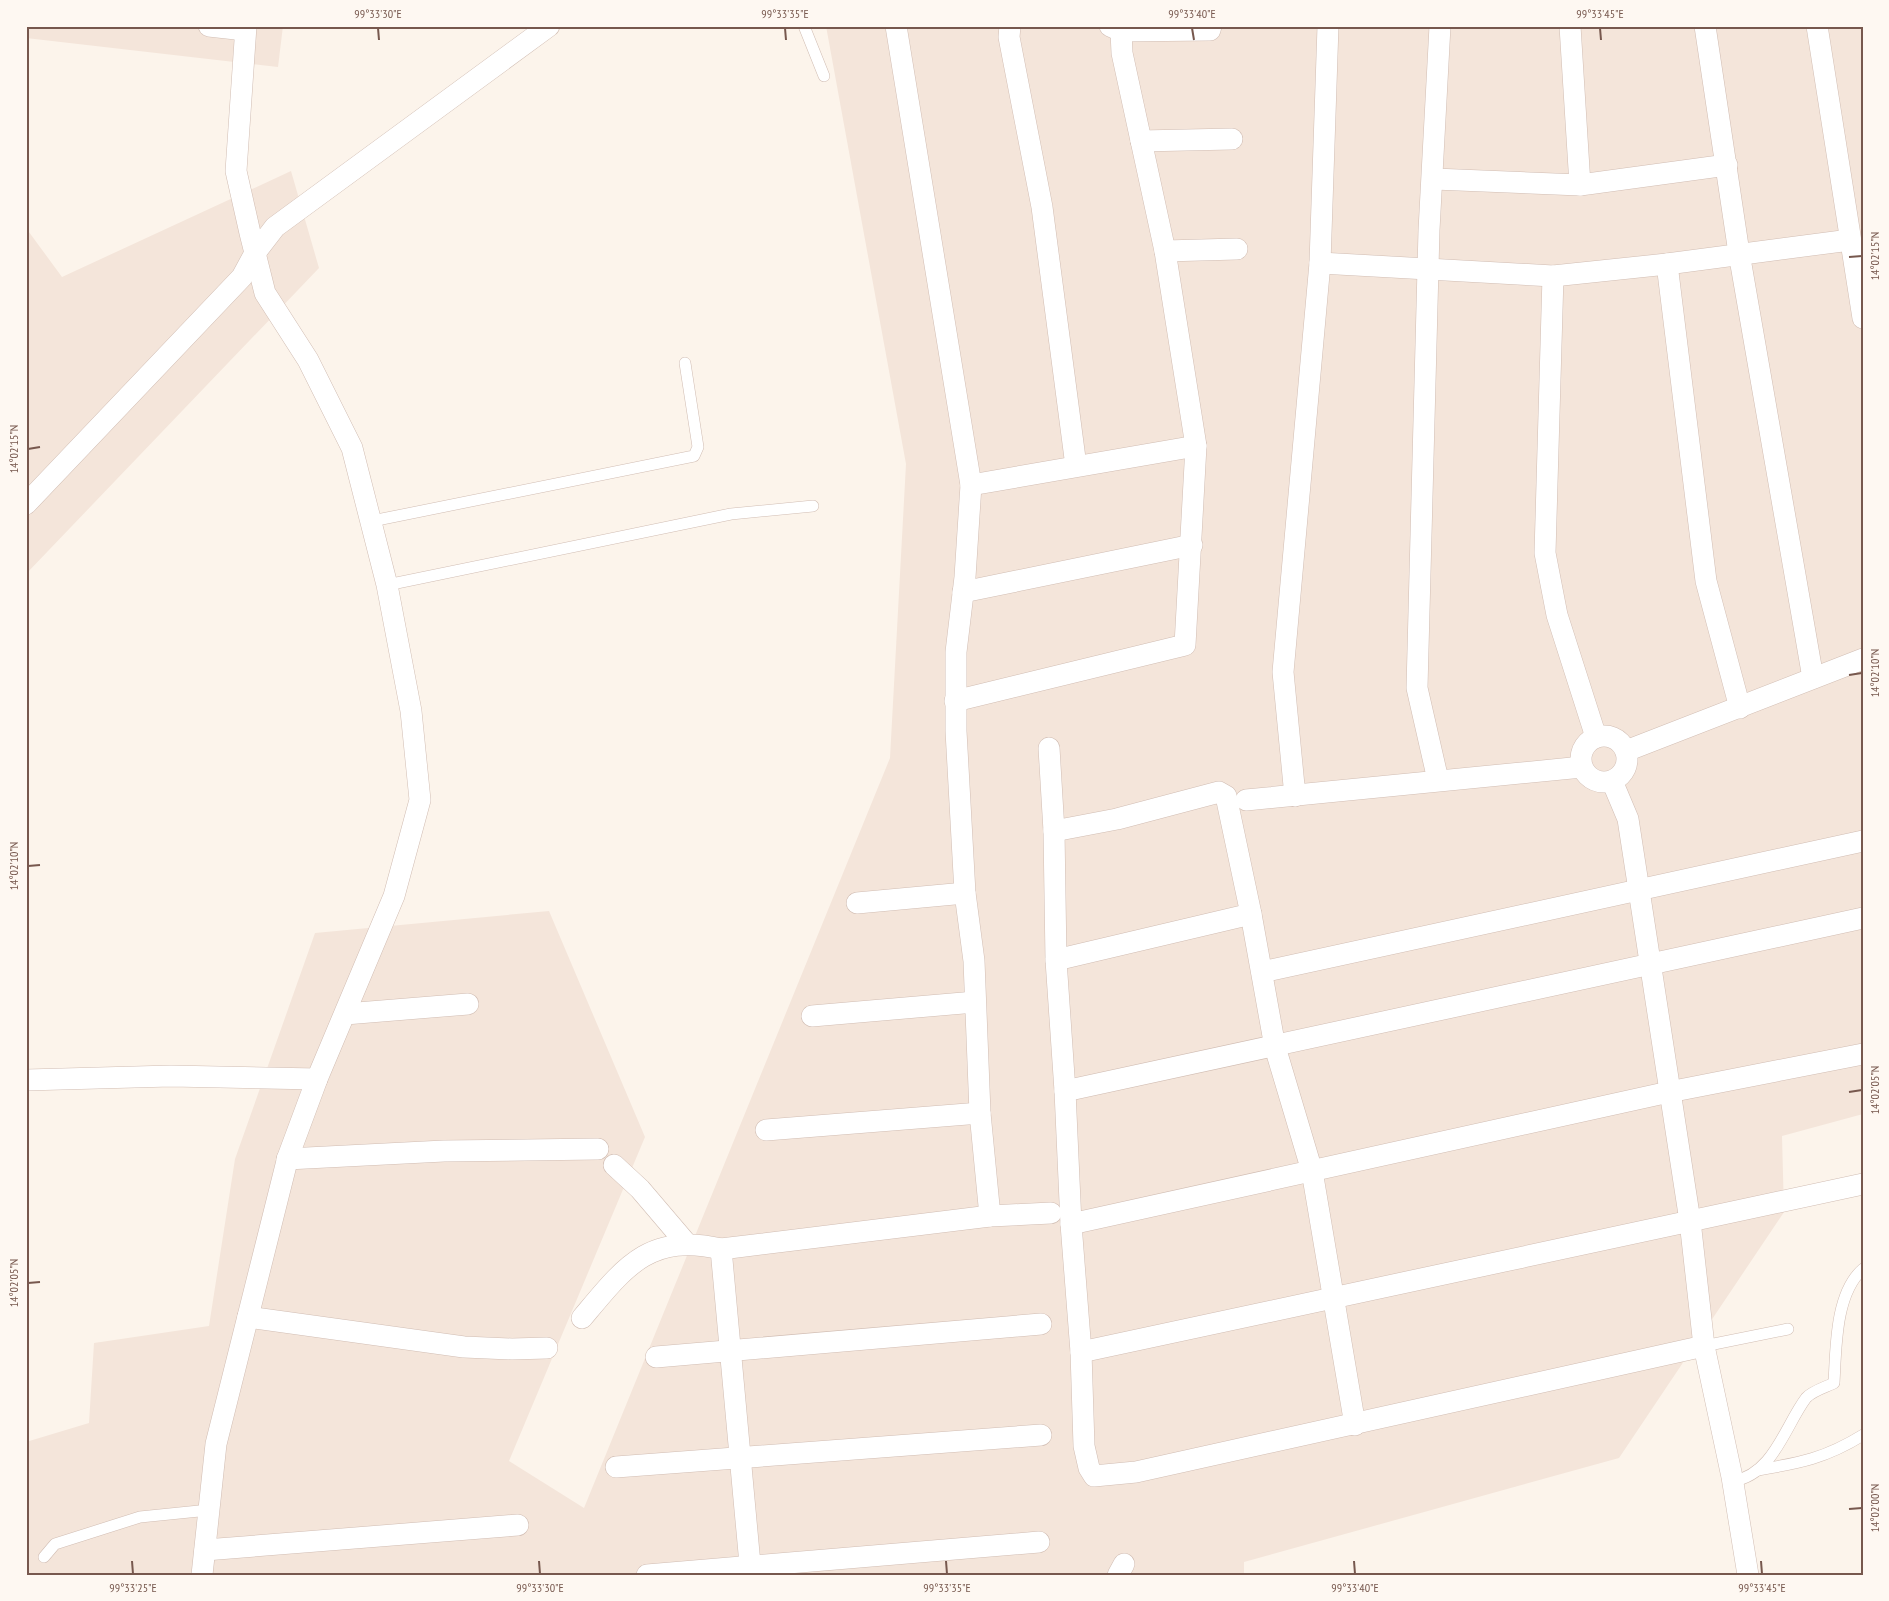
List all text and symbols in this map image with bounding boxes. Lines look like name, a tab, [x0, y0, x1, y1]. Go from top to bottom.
text: 99°33'30"E	[354, 6, 402, 21]
text: 99°33'35"E	[761, 6, 809, 21]
text: 99°33'40"E	[1168, 6, 1216, 21]
text: 99°33'45"E	[1576, 6, 1624, 21]
text: 14°02'15"N	[1867, 232, 1882, 280]
text: 14°02'15"N	[6, 425, 21, 473]
text: 14°02'10"N	[1867, 649, 1882, 697]
text: 14°02'10"N	[6, 842, 21, 890]
text: 14°02'05"N	[1867, 1066, 1882, 1114]
text: 14°02'05"N	[6, 1259, 21, 1307]
text: 14°02'00"N	[1867, 1484, 1882, 1532]
text: 99°33'25"E	[109, 1580, 157, 1595]
text: 99°33'30"E	[516, 1580, 564, 1595]
text: 99°33'35"E	[923, 1580, 971, 1595]
text: 99°33'40"E	[1331, 1580, 1379, 1595]
text: 99°33'45"E	[1738, 1580, 1786, 1595]

